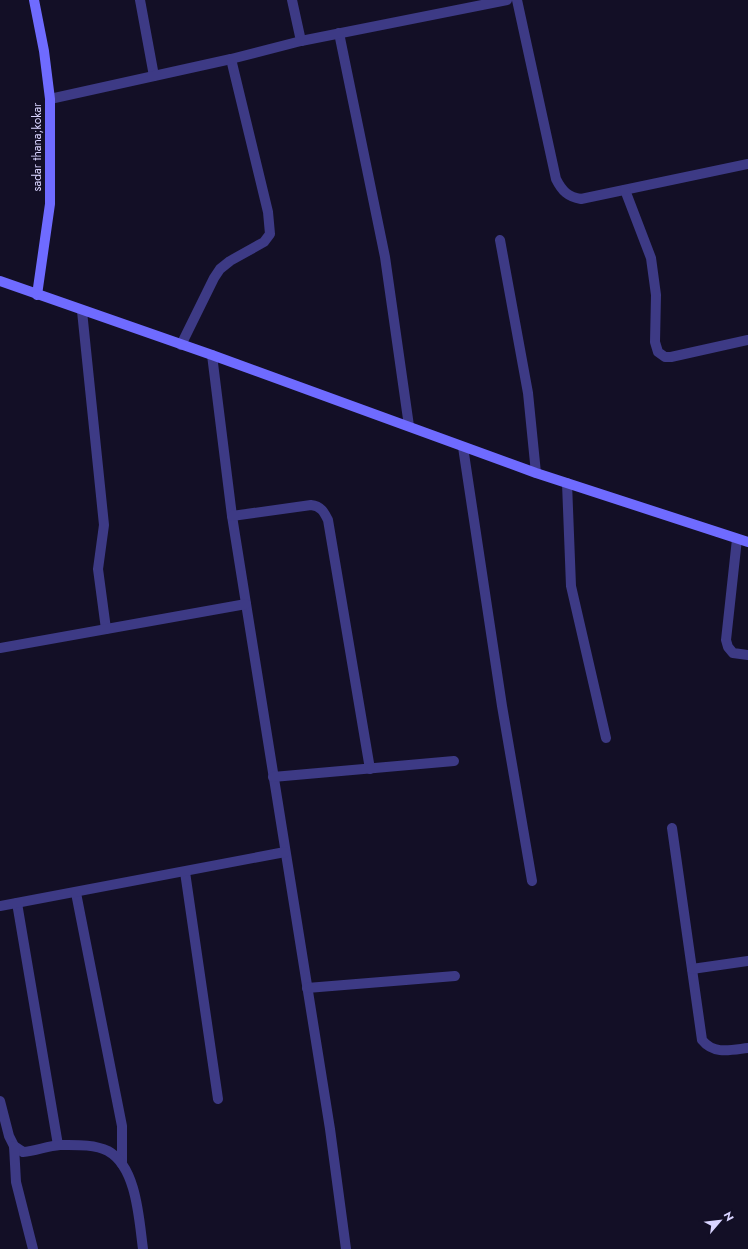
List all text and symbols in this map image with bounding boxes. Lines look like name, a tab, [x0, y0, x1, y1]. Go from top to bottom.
street label: sadar thana;kokar	[28, 102, 46, 191]
north arrow	[700, 1201, 740, 1241]
text: N	[720, 1209, 738, 1224]

